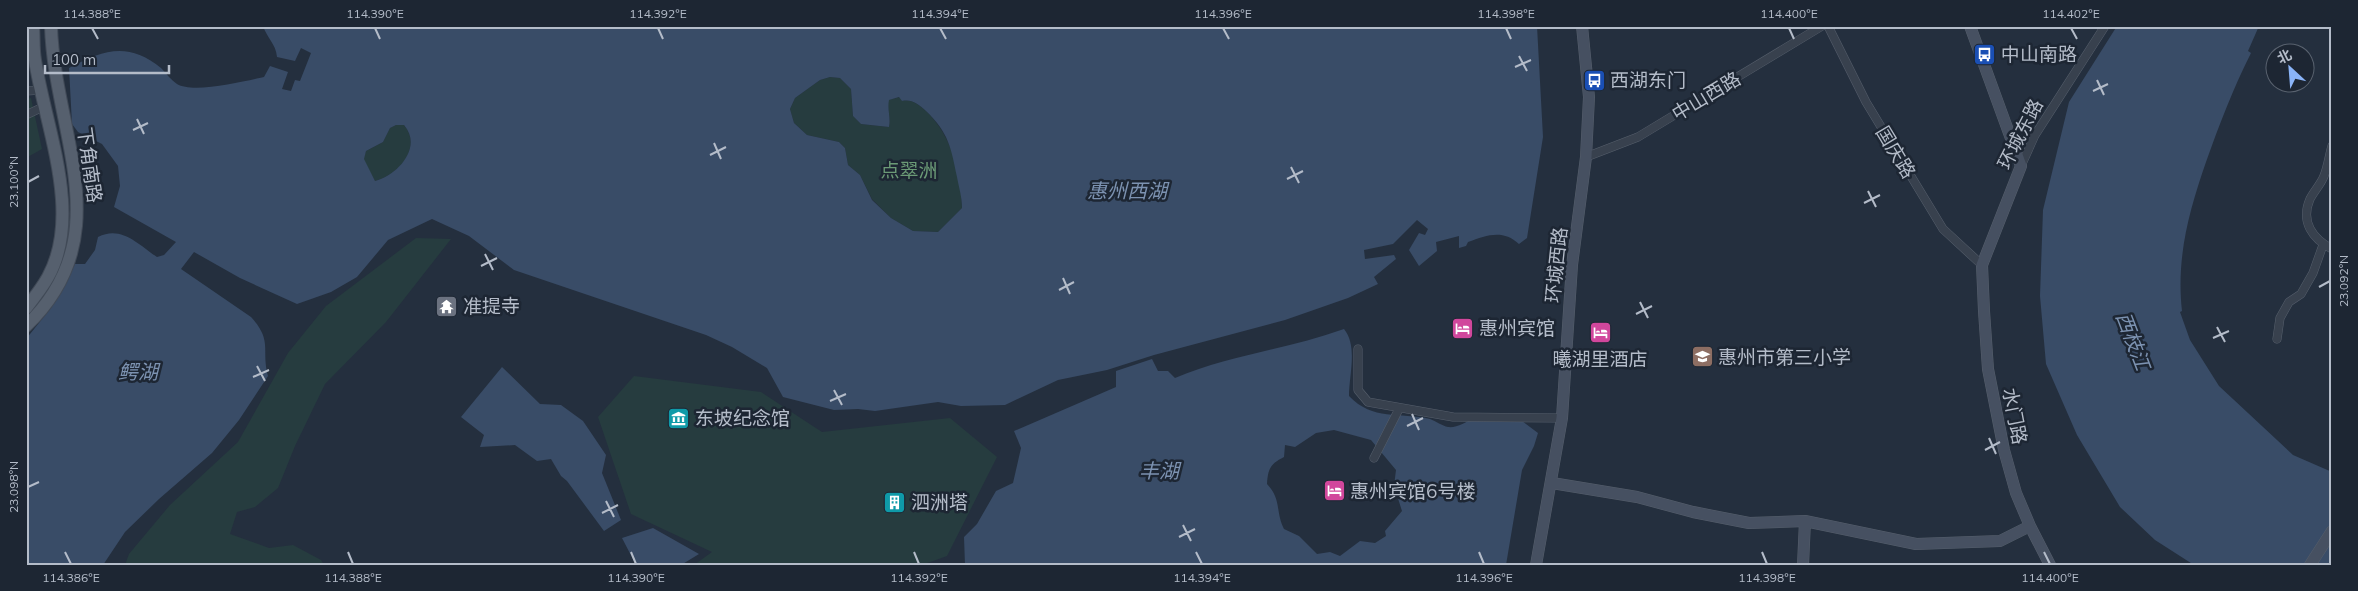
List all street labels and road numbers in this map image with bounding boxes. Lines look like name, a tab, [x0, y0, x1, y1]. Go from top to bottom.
street label: 中山西路	[1667, 66, 1745, 126]
street label: 环城东路	[1992, 95, 2048, 173]
street label: 国庆路	[1871, 121, 1921, 183]
street label: 下角南路	[73, 126, 107, 204]
street label: 环城西路	[1540, 226, 1572, 304]
street label: 水门路	[1998, 386, 2032, 446]

